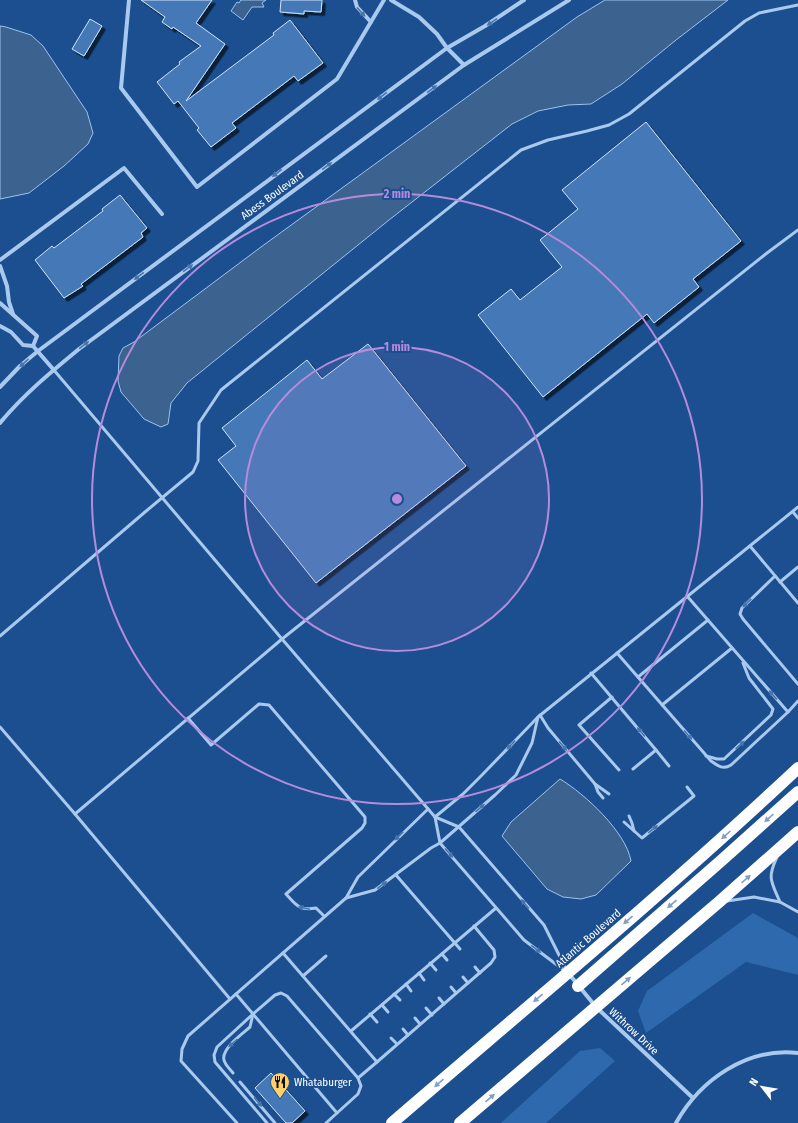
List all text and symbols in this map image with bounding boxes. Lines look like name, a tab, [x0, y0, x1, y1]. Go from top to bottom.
one-way arrow	[357, 7, 366, 17]
one-way arrow	[487, 18, 497, 26]
one-way arrow	[426, 85, 437, 93]
one-way arrow	[376, 92, 387, 100]
one-way arrow	[322, 162, 332, 170]
street label: Abess Boulevard	[238, 168, 306, 222]
one-way arrow	[272, 169, 283, 178]
text: 2 min	[383, 187, 410, 201]
one-way arrow	[183, 264, 194, 272]
one-way arrow	[134, 272, 144, 280]
text: 1 min	[384, 340, 410, 354]
one-way arrow	[78, 341, 89, 349]
one-way arrow	[19, 358, 30, 367]
centre of rings	[390, 492, 404, 506]
one-way arrow	[742, 598, 752, 608]
one-way arrow	[769, 690, 778, 700]
one-way arrow	[637, 727, 646, 738]
one-way arrow	[683, 729, 692, 740]
one-way arrow	[506, 740, 515, 750]
one-way arrow	[735, 740, 745, 750]
one-way arrow	[559, 741, 568, 751]
one-way arrow	[475, 804, 486, 813]
one-way arrow	[764, 813, 774, 823]
one-way arrow	[648, 825, 658, 834]
one-way arrow	[720, 830, 731, 839]
one-way arrow	[395, 831, 404, 841]
one-way arrow	[444, 847, 453, 858]
one-way arrow	[740, 874, 751, 883]
one-way arrow	[377, 881, 388, 889]
one-way arrow	[521, 899, 530, 909]
one-way arrow	[667, 900, 677, 909]
one-way arrow	[297, 905, 310, 911]
street label: Atlantic Boulevard	[553, 906, 624, 970]
one-way arrow	[623, 916, 633, 925]
one-way arrow	[530, 945, 541, 953]
one-way arrow	[620, 977, 631, 986]
one-way arrow	[533, 993, 542, 1002]
street label: Withrow Drive	[606, 1005, 661, 1058]
one-way arrow	[228, 1038, 238, 1047]
north arrow	[742, 1067, 782, 1107]
restaurant icon: Whataburger	[269, 1071, 291, 1099]
place label: Whataburger	[294, 1076, 352, 1089]
text: N	[747, 1076, 761, 1088]
one-way arrow	[434, 1078, 444, 1087]
one-way arrow	[485, 1093, 495, 1102]
one-way arrow	[253, 1097, 262, 1108]

